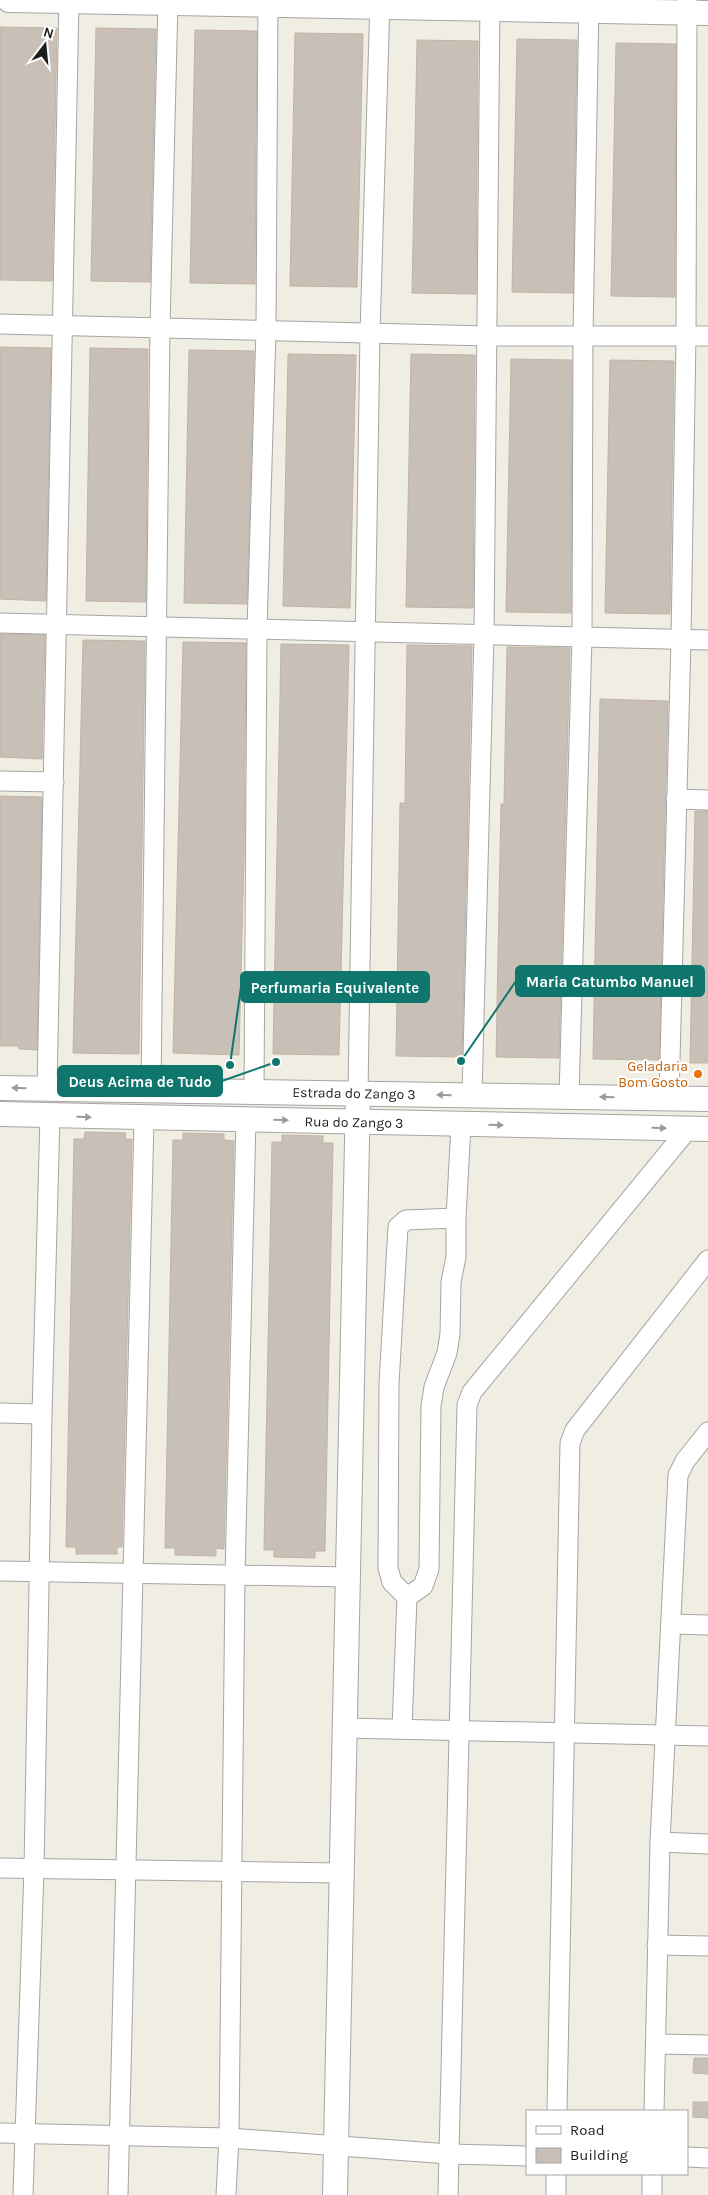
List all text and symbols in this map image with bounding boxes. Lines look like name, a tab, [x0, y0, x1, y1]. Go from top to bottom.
north arrow	[20, 20, 70, 70]
text: N	[41, 23, 56, 43]
callout: Maria Catumbo Manuel	[516, 966, 704, 996]
callout: Perfumaria Equivalente	[241, 972, 429, 1002]
text: Maria Catumbo Manuel	[526, 973, 694, 991]
text: Perfumaria Equivalente	[251, 979, 419, 997]
place label: Geladaria Bom Gosto	[618, 1058, 688, 1091]
callout: Deus Acima de Tudo	[58, 1066, 222, 1096]
marker: Geladaria Bom Gosto	[692, 1068, 704, 1080]
text: Deus Acima de Tudo	[68, 1073, 212, 1091]
one-way arrow	[11, 1084, 27, 1092]
street label: Estrada do Zango 3	[292, 1084, 416, 1103]
one-way arrow	[436, 1090, 452, 1098]
one-way arrow	[599, 1093, 615, 1101]
one-way arrow	[76, 1113, 92, 1121]
street label: Rua do Zango 3	[304, 1113, 404, 1132]
one-way arrow	[273, 1116, 289, 1124]
one-way arrow	[488, 1122, 504, 1130]
one-way arrow	[651, 1124, 667, 1132]
legend	[526, 2110, 688, 2175]
text: Road	[570, 2121, 605, 2139]
text: Building	[570, 2146, 628, 2164]

